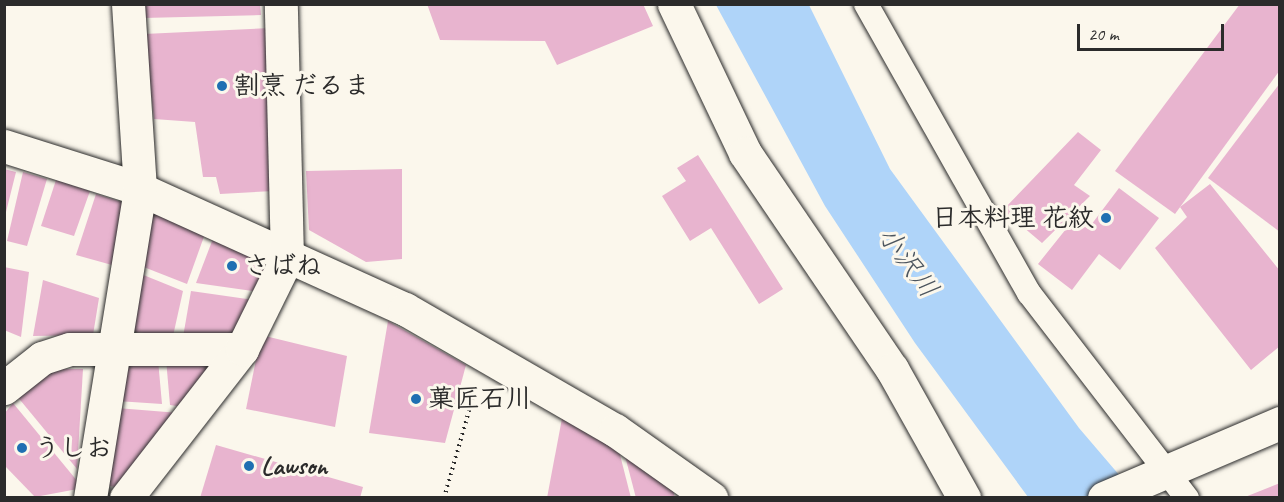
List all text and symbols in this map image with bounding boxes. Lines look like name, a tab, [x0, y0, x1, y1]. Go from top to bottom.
scale bar	[1080, 12, 1227, 50]
text: 20 m	[1088, 23, 1119, 45]
place label: 割烹 だるま	[234, 70, 370, 102]
marker: 割烹 だるま	[215, 79, 229, 93]
place label: 日本料理 花紋	[932, 202, 1094, 234]
marker: 日本料理 花紋	[1099, 211, 1113, 225]
water label: 小沢川	[871, 220, 945, 304]
place label: さばね	[244, 250, 322, 282]
marker: さばね	[225, 259, 239, 273]
place label: 菓匠石川	[428, 383, 532, 415]
marker: 菓匠石川	[409, 392, 423, 406]
place label: うしお	[34, 432, 112, 464]
marker: うしお	[15, 441, 29, 455]
place label: Lawson	[261, 450, 327, 482]
marker: Lawson	[242, 459, 256, 473]

